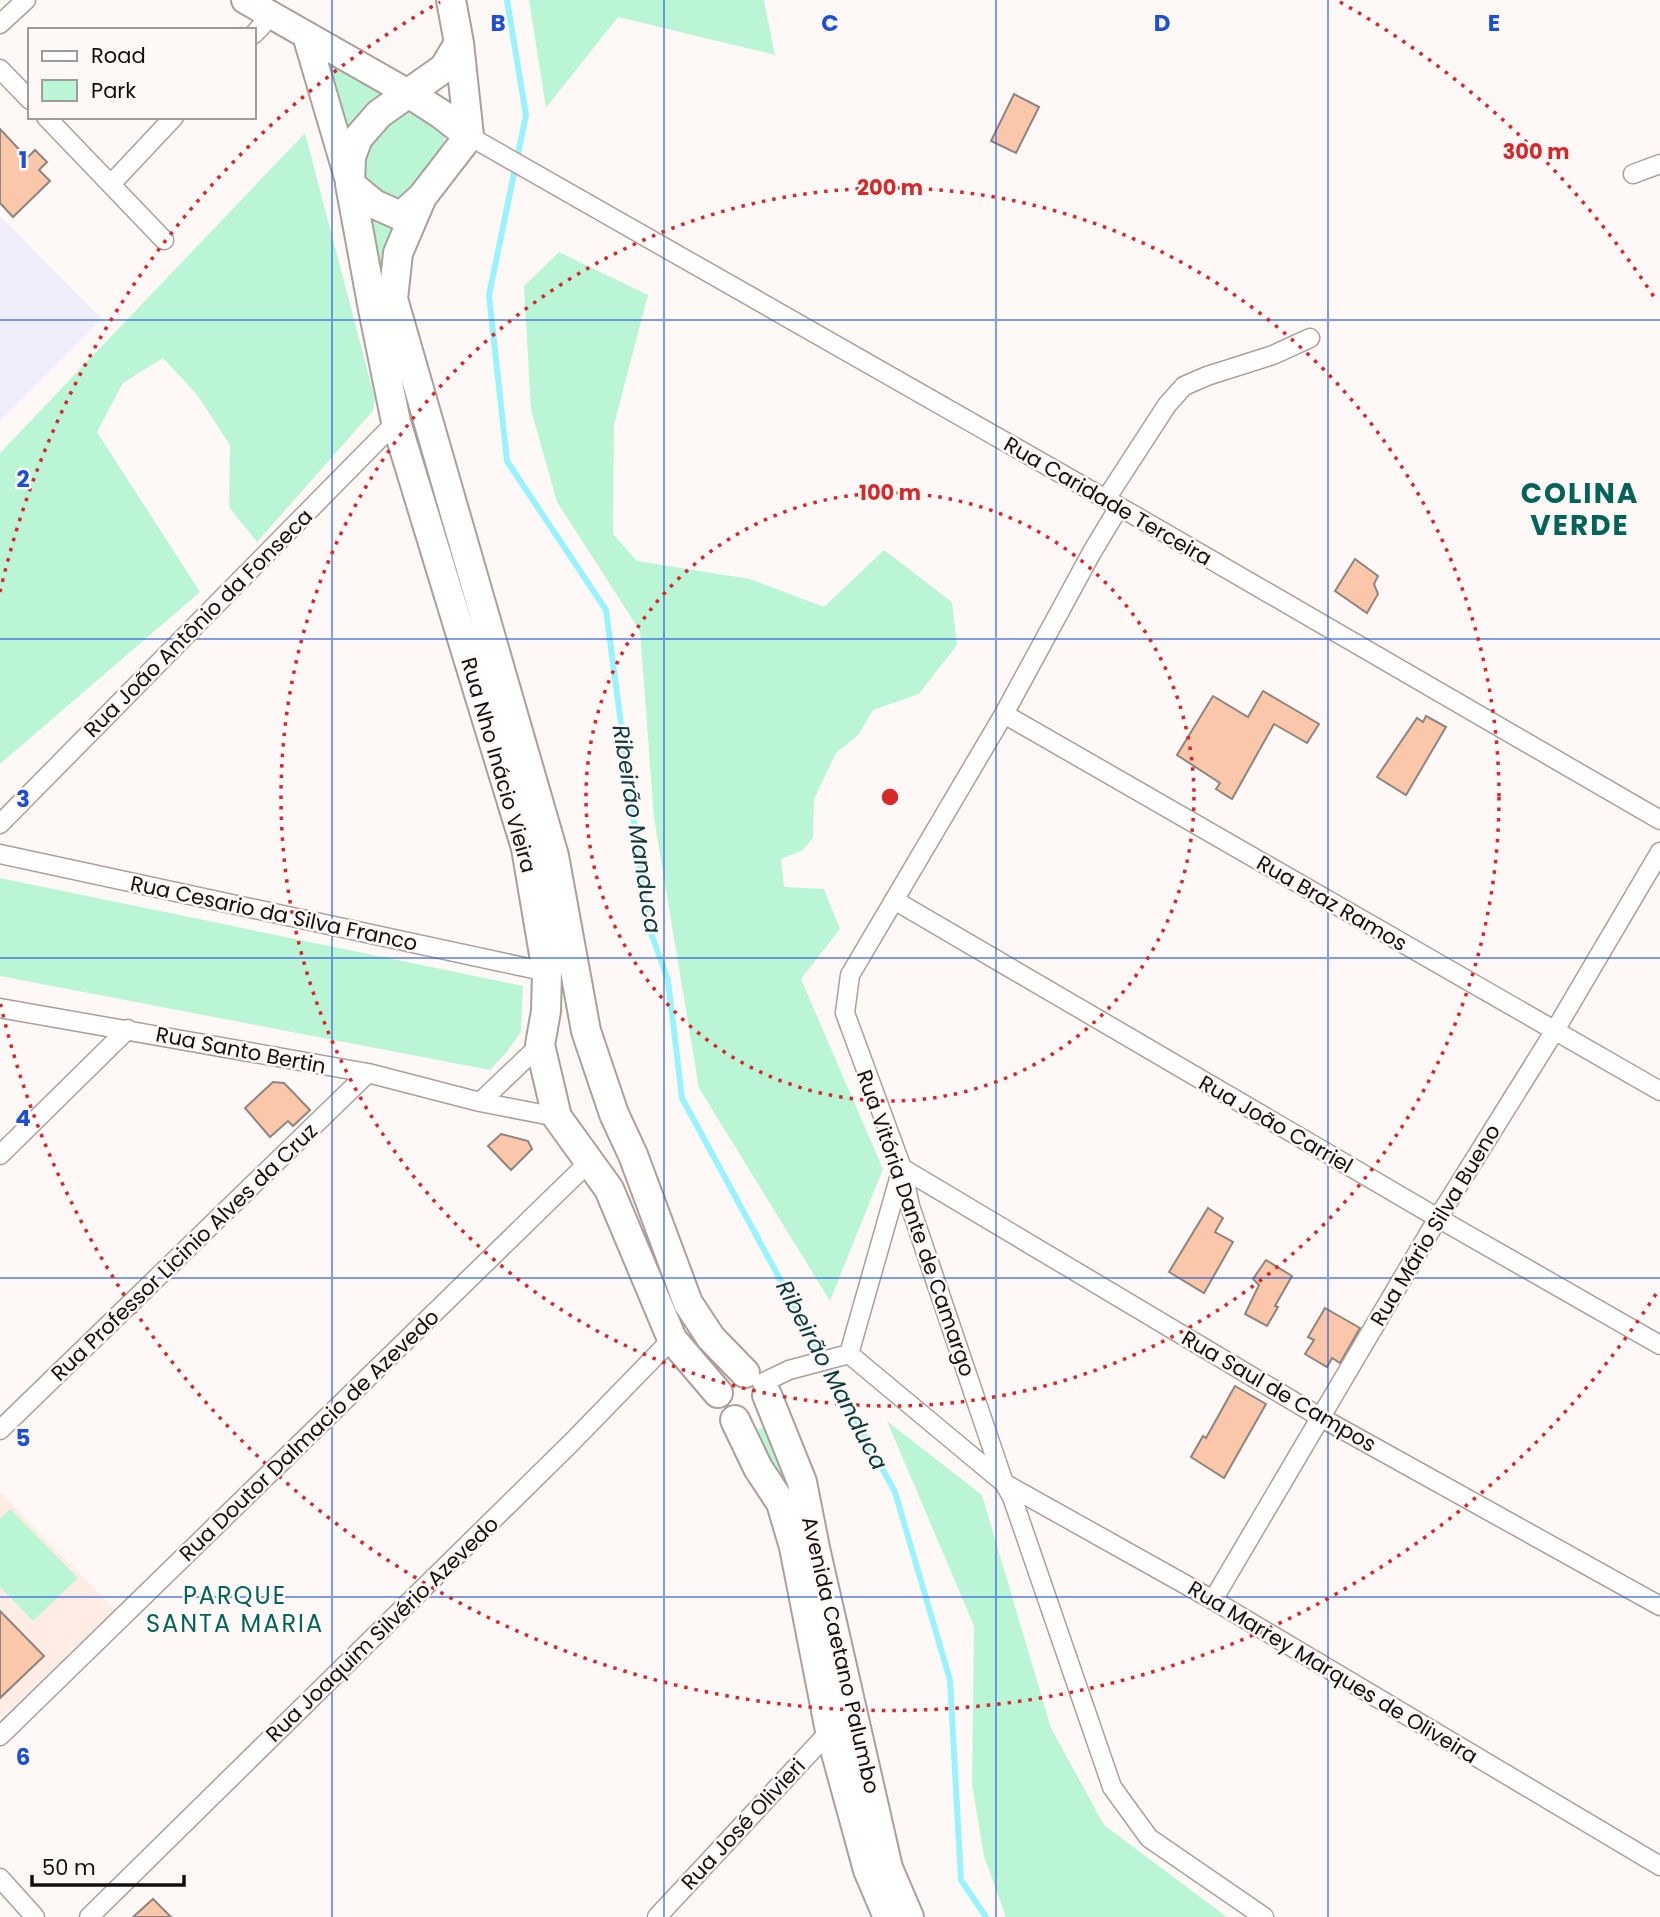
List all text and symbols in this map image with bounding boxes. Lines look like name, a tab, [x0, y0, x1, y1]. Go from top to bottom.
text: B	[490, 7, 506, 39]
text: C	[821, 7, 839, 39]
text: D	[1154, 7, 1170, 39]
text: E	[1488, 7, 1500, 39]
legend	[28, 28, 256, 119]
text: Road	[91, 41, 146, 70]
text: Park	[91, 76, 136, 105]
text: 300 m	[1503, 137, 1569, 166]
text: 1	[19, 144, 27, 176]
text: 200 m	[857, 173, 923, 202]
street label: Rua Caridade Terceira	[999, 429, 1217, 573]
text: 2	[16, 463, 30, 495]
district label: COLINA VERDE	[1521, 474, 1639, 545]
text: 100 m	[859, 478, 921, 507]
street label: Rua João Antônio da Fonseca	[77, 502, 319, 744]
street label: Rua Nho Inácio Vieira	[454, 654, 544, 876]
water label: Ribeirão Manduca	[605, 722, 669, 936]
text: 3	[16, 783, 30, 815]
centre of rings	[878, 785, 902, 809]
street label: Rua Braz Ramos	[1252, 848, 1412, 958]
street label: Rua Cesario da Silva Franco	[128, 868, 420, 958]
street label: Rua Santo Bertin	[153, 1019, 329, 1081]
street label: Rua Vitória Dante de Camargo	[850, 1066, 982, 1380]
street label: Rua João Carriel	[1194, 1068, 1358, 1180]
text: 4	[15, 1102, 31, 1134]
street label: Rua Professor Licinio Alves da Cruz	[45, 1117, 323, 1387]
street label: Rua Mário Silva Bueno	[1363, 1119, 1507, 1331]
water label: Ribeirão Manduca	[768, 1274, 896, 1476]
street label: Rua Doutor Dalmacio de Azevedo	[173, 1303, 445, 1567]
street label: Rua Saul de Campos	[1176, 1323, 1382, 1459]
text: 5	[16, 1422, 30, 1454]
street label: Rua Joaquim Silvério Azevedo	[259, 1510, 505, 1748]
street label: Avenida Caetano Palumbo	[795, 1514, 887, 1796]
street label: Rua Marrey Marques de Oliveira	[1183, 1574, 1483, 1770]
district label: PARQUE SANTA MARIA	[146, 1579, 324, 1640]
text: 6	[16, 1741, 30, 1773]
street label: Rua José Olivieri	[674, 1752, 812, 1896]
scale bar	[32, 1843, 184, 1887]
text: 50 m	[42, 1853, 96, 1882]

